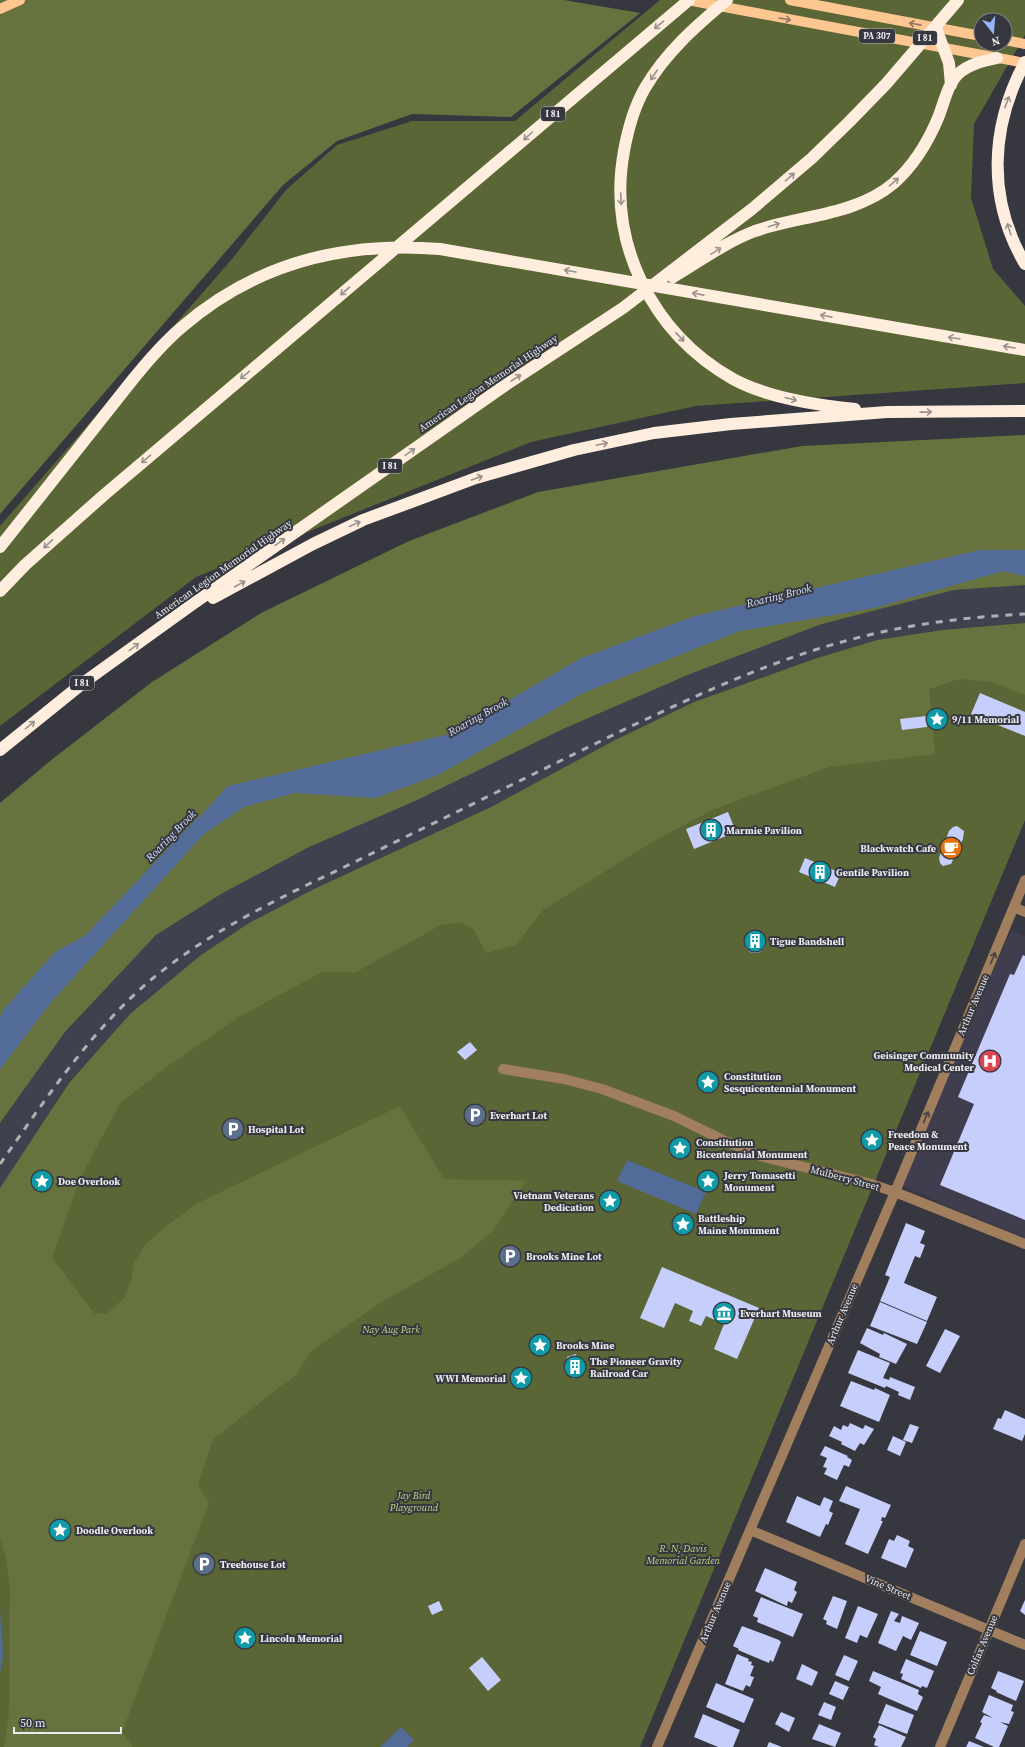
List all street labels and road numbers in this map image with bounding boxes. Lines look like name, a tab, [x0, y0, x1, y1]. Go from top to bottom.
road number: PA 307	[859, 29, 895, 43]
road number: I 81	[913, 31, 937, 45]
road number: I 81	[541, 107, 565, 121]
street label: American Legion Memorial Highway	[416, 331, 561, 434]
road number: I 81	[378, 459, 402, 473]
street label: American Legion Memorial Highway	[152, 516, 295, 622]
road number: I 81	[70, 676, 94, 690]
street label: Arthur Avenue	[954, 972, 992, 1038]
street label: Mulberry Street	[809, 1163, 881, 1194]
street label: Arthur Avenue	[823, 1281, 861, 1347]
street label: Vine Street	[863, 1571, 914, 1603]
street label: Arthur Avenue	[696, 1579, 734, 1645]
street label: Colfax Avenue	[964, 1613, 1000, 1677]

